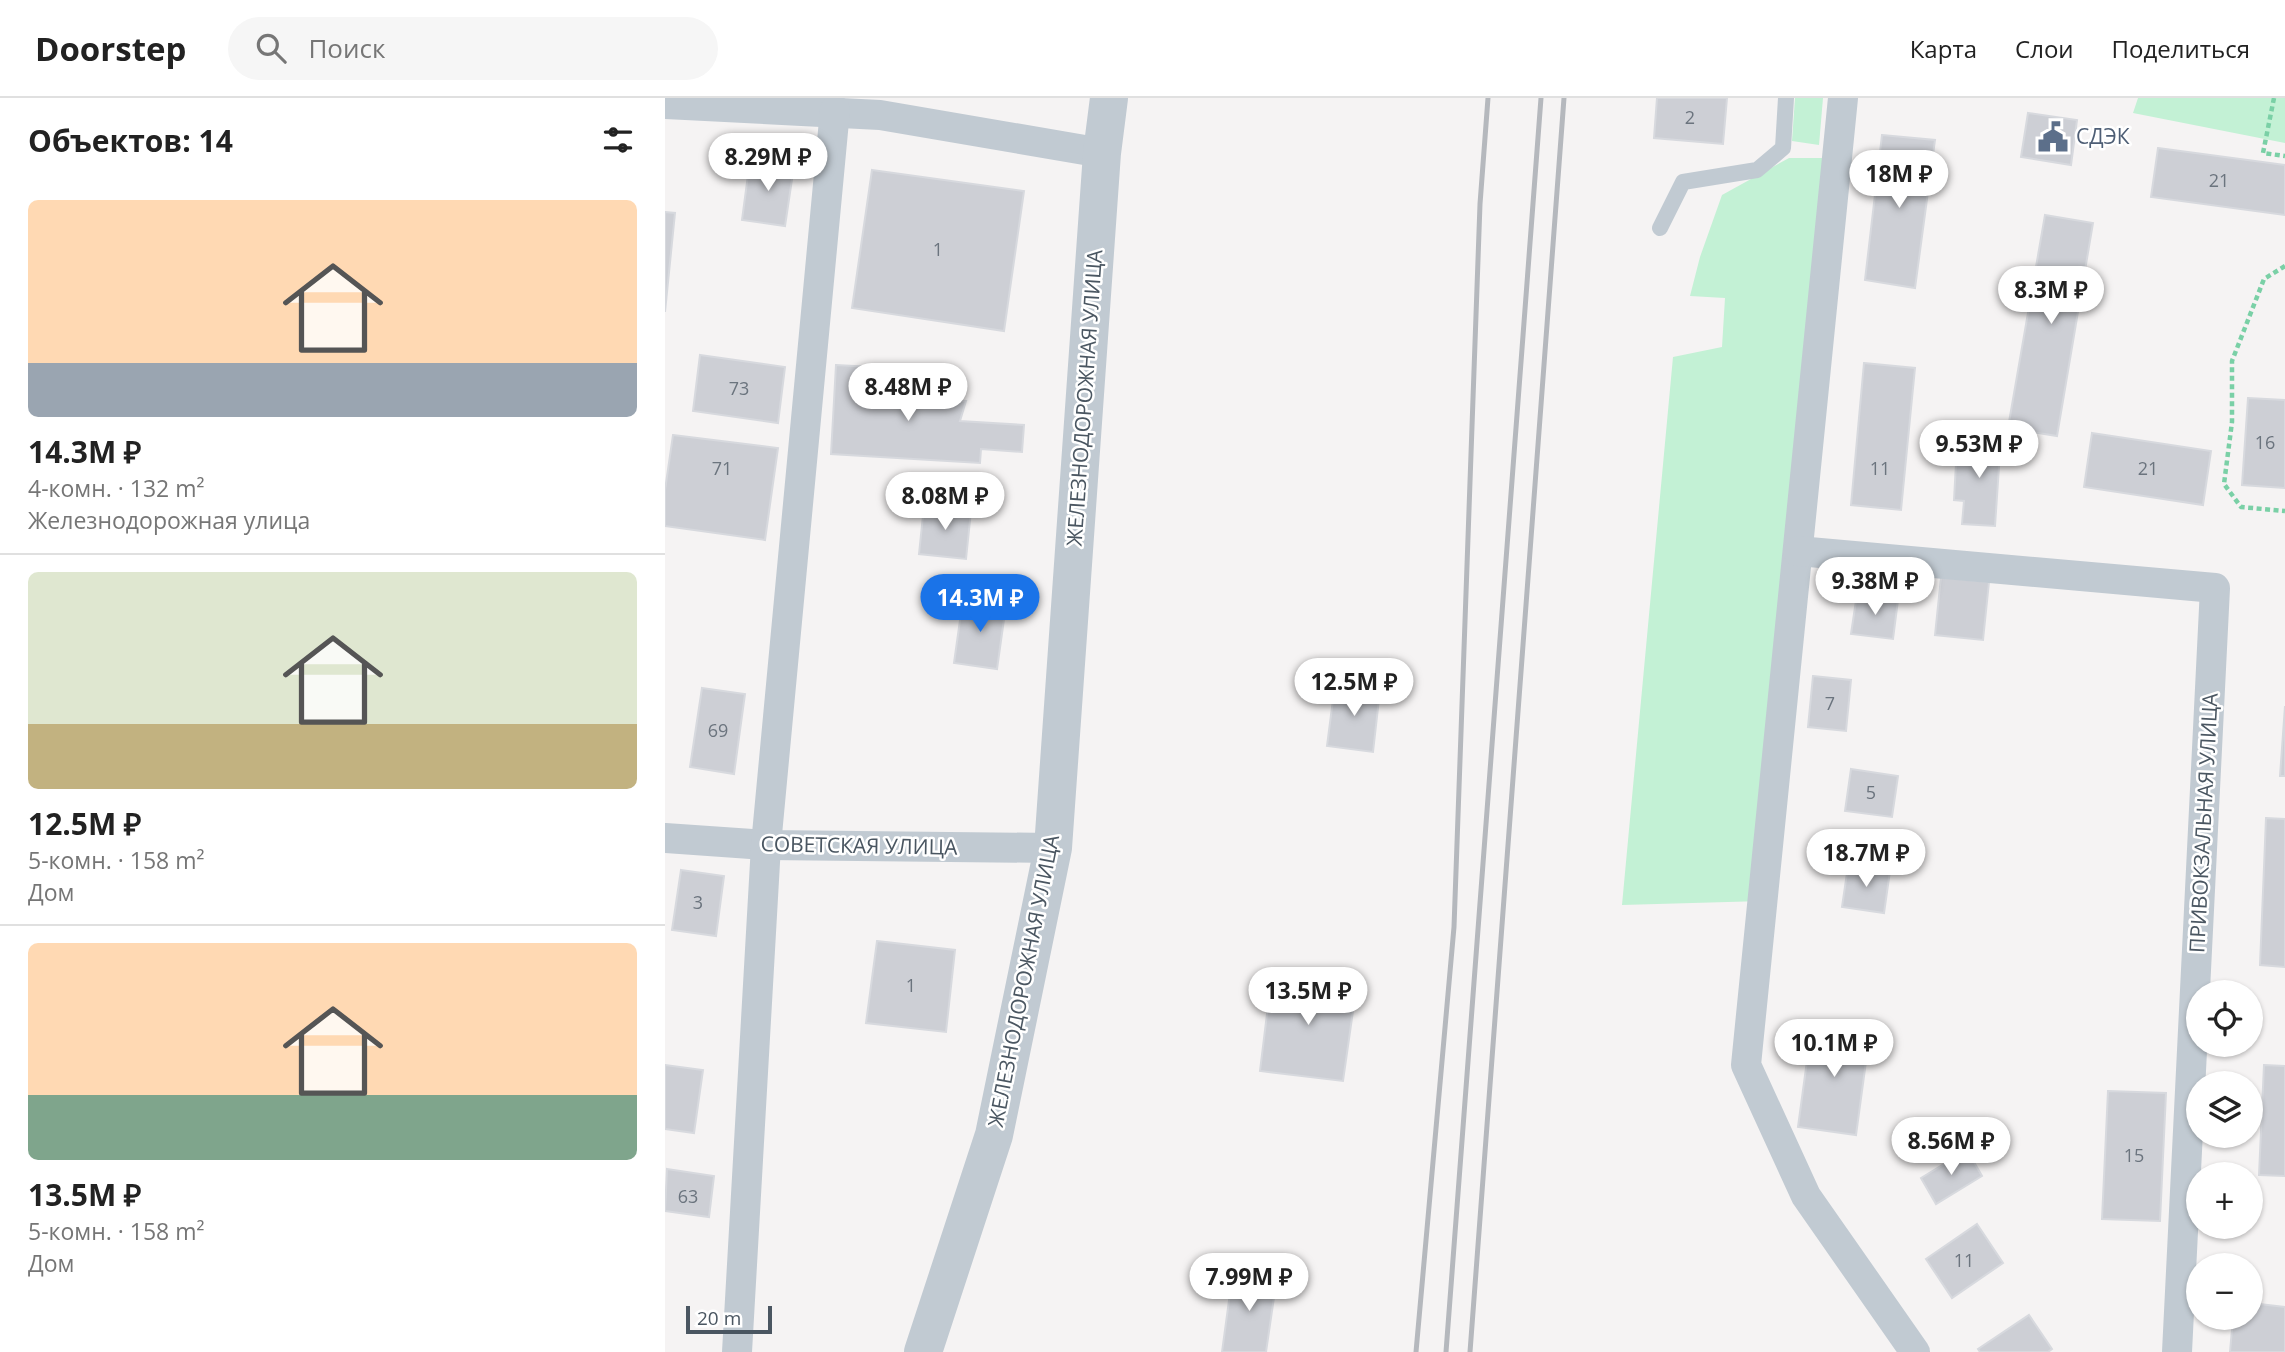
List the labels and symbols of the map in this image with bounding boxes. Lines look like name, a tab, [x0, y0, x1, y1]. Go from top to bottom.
house number: 2	[1685, 105, 1695, 129]
public building icon: СДЭК	[2036, 120, 2070, 154]
place label: СДЭК	[2076, 122, 2130, 150]
pin: 8.29M ₽	[703, 134, 833, 193]
pin: 18M ₽	[1850, 150, 1948, 210]
house number: 21	[2209, 168, 2229, 192]
house number: 1	[933, 237, 943, 261]
street label: ЖЕЛЕЗНОДОРОЖНАЯ УЛИЦА	[1060, 248, 1108, 547]
pin: 8.3M ₽	[1994, 266, 2108, 326]
pin: 8.48M ₽	[843, 364, 973, 423]
house number: 73	[729, 376, 749, 400]
pin: 9.53M ₽	[1914, 420, 2044, 480]
house number: 16	[2255, 430, 2275, 454]
house number: 71	[712, 456, 732, 480]
house number: 11	[1870, 456, 1890, 480]
house number: 21	[2138, 456, 2158, 480]
pin: 8.08M ₽	[880, 472, 1010, 532]
pin: 9.38M ₽	[1810, 558, 1940, 617]
pin: 14.3M ₽	[915, 574, 1045, 634]
pin: 12.5M ₽	[1289, 658, 1419, 718]
house number: 7	[1825, 691, 1835, 715]
street label: ПРИВОКЗАЛЬНАЯ УЛИЦА	[2182, 692, 2224, 954]
house number: 69	[708, 718, 728, 742]
house number: 5	[1866, 780, 1876, 804]
street label: СОВЕТСКАЯ УЛИЦА	[760, 829, 958, 861]
pin: 18.7M ₽	[1801, 830, 1931, 889]
street label: ЖЕЛЕЗНОДОРОЖНАЯ УЛИЦА	[981, 832, 1065, 1129]
house number: 3	[693, 890, 703, 914]
pin: 13.5M ₽	[1243, 968, 1373, 1027]
house number: 1	[906, 973, 916, 997]
pin: 10.1M ₽	[1769, 1020, 1899, 1079]
pin: 8.56M ₽	[1886, 1118, 2016, 1177]
house number: 15	[2124, 1143, 2144, 1167]
house number: 63	[678, 1184, 698, 1208]
house number: 11	[1954, 1248, 1974, 1272]
pin: 7.99M ₽	[1184, 1254, 1314, 1313]
scale bar	[686, 1303, 772, 1335]

